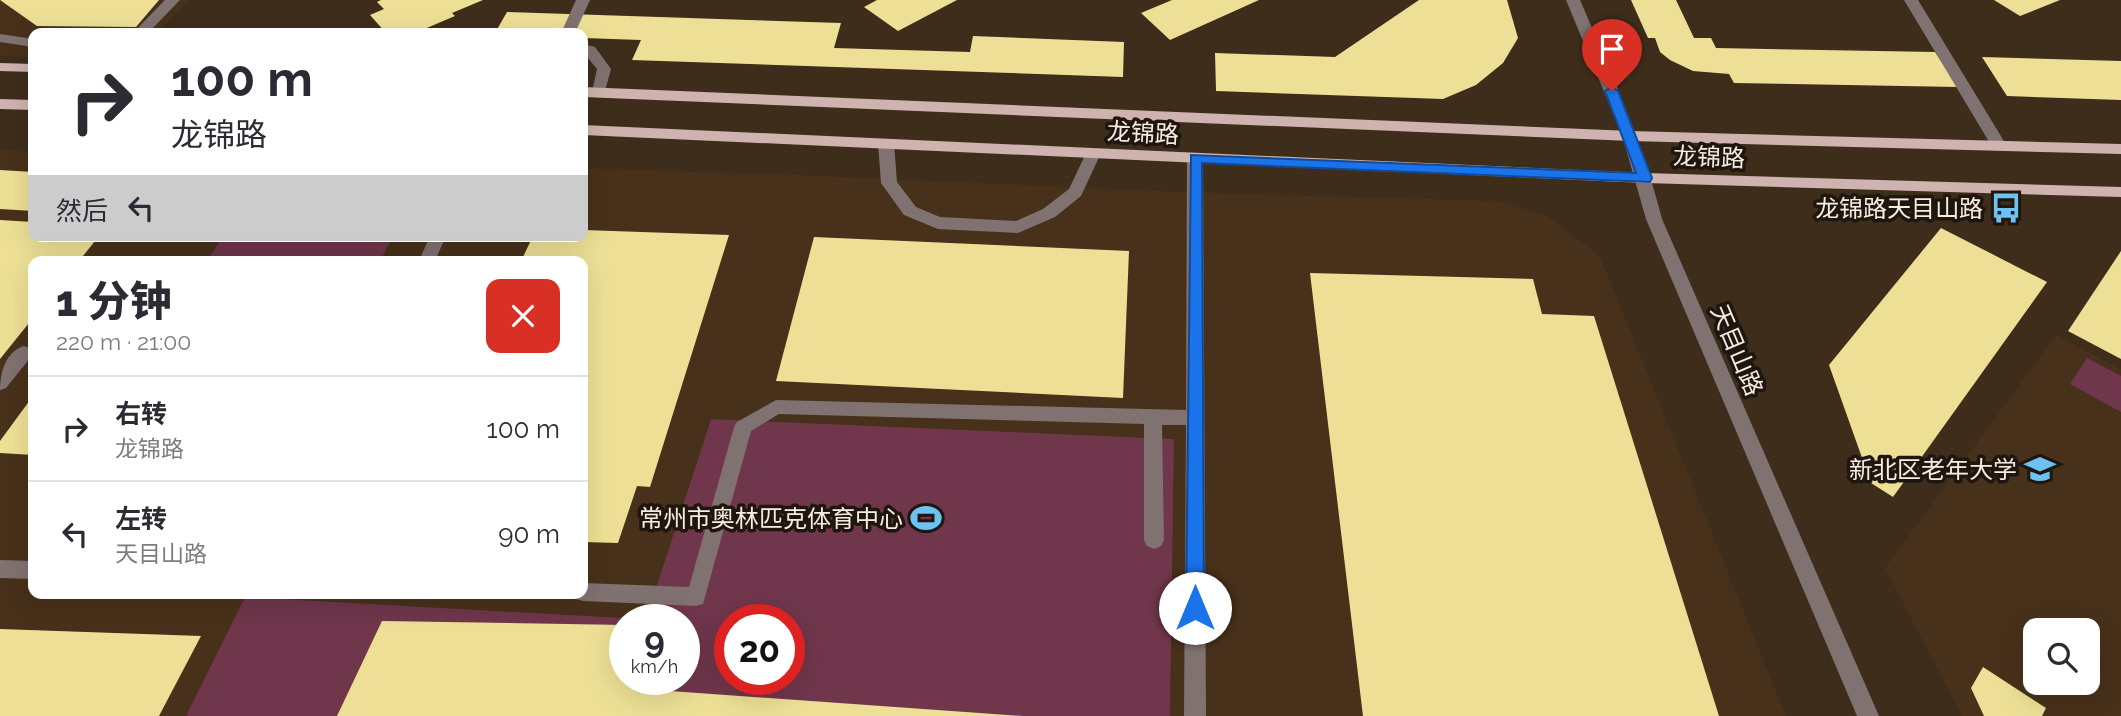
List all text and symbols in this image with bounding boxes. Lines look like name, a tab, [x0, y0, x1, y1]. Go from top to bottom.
pin	[1582, 19, 1642, 91]
icon: arrive	[1593, 30, 1631, 68]
text: 100 m	[171, 50, 313, 107]
icon: right	[56, 56, 147, 147]
text: 龙锦路	[171, 116, 267, 153]
street label: 龙锦路	[1106, 117, 1180, 149]
street label: 龙锦路	[1673, 141, 1745, 173]
icon: left	[122, 189, 160, 227]
bus stop icon: 龙锦路天目山路	[1989, 191, 2023, 225]
place label: 龙锦路天目山路	[1815, 194, 1983, 223]
text: 然后	[56, 196, 108, 226]
text: 1 分钟	[56, 277, 172, 326]
button: close	[486, 279, 560, 353]
street label: 天目山路	[1705, 300, 1769, 400]
text: 220 m · 21:00	[56, 328, 191, 355]
text: 右转	[115, 399, 167, 429]
icon: right	[56, 410, 94, 448]
text: 100 m	[487, 414, 560, 444]
text: 龙锦路	[115, 435, 184, 462]
school or university icon: 新北区老年大学	[2023, 452, 2057, 486]
place label: 新北区老年大学	[1849, 455, 2017, 484]
sports icon: 常州市奥林匹克体育中心	[909, 501, 943, 535]
text: 左转	[115, 504, 167, 534]
place label: 常州市奥林匹克体育中心	[639, 504, 903, 533]
icon: left	[56, 515, 94, 553]
text: 90 m	[498, 519, 560, 549]
text: 天目山路	[115, 540, 207, 567]
position arrow	[1158, 571, 1232, 645]
speed limit sign: 20	[714, 604, 805, 695]
map controls	[2023, 618, 2100, 695]
button: search	[2023, 618, 2100, 695]
text: 9	[644, 620, 665, 661]
text: km/h	[631, 656, 678, 677]

